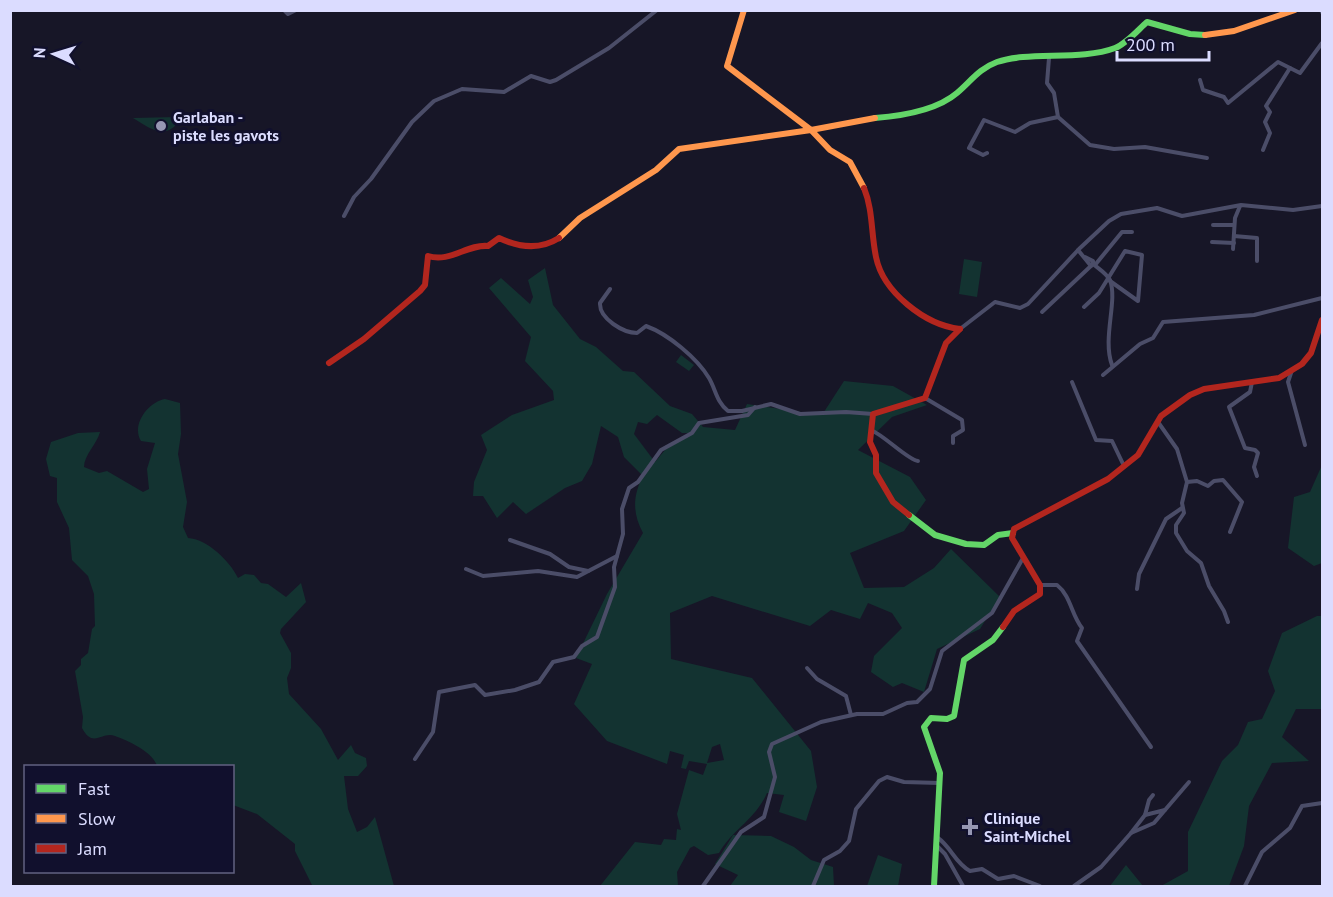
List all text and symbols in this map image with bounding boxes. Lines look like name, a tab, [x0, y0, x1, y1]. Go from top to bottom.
north arrow	[24, 24, 84, 84]
scale bar	[1117, 24, 1208, 62]
text: 200 m	[1126, 33, 1175, 56]
text: N	[29, 47, 49, 59]
place label: Garlaban - piste les gavots	[173, 107, 279, 145]
marker: Garlaban - piste les gavots	[154, 119, 168, 133]
legend	[24, 765, 234, 873]
text: Fast	[78, 777, 110, 800]
text: Slow	[78, 807, 116, 830]
place label: Clinique Saint-Michel	[984, 808, 1070, 846]
marker: Clinique Saint-Michel	[961, 818, 979, 836]
text: Jam	[77, 837, 107, 860]

